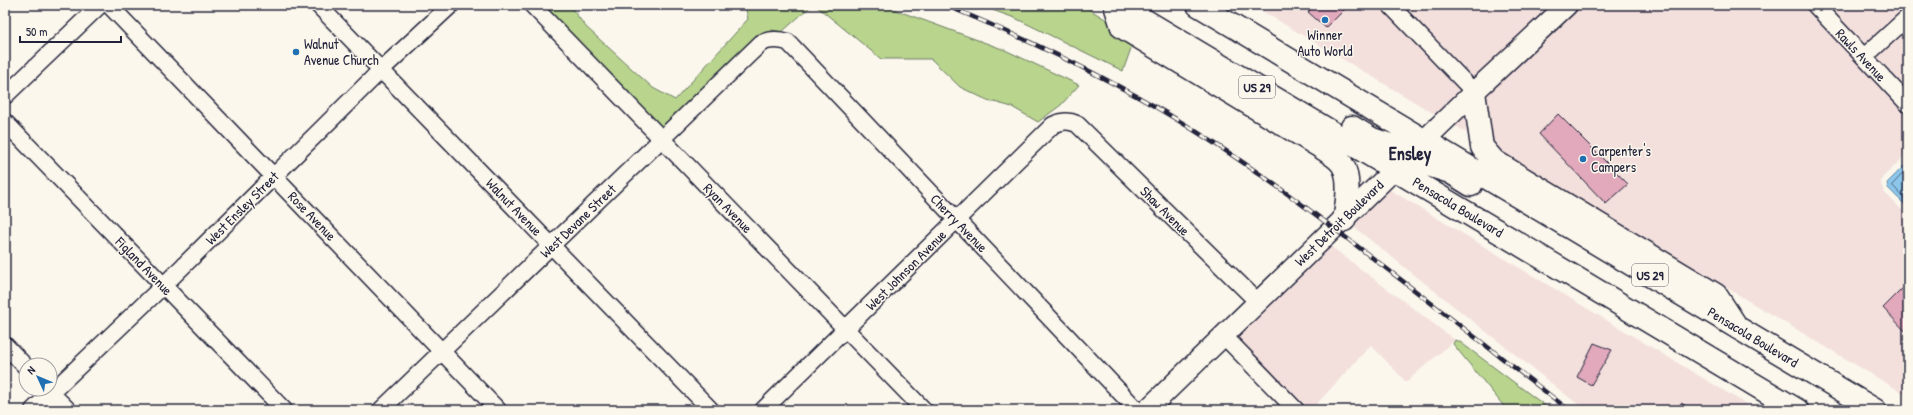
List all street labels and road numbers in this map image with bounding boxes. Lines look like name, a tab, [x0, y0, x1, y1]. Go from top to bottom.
street label: Rawls Avenue	[1832, 24, 1891, 86]
road number: US 29	[1239, 76, 1275, 98]
street label: West Ensley Street	[201, 167, 283, 249]
street label: Pensacola Boulevard	[1409, 172, 1508, 241]
street label: Walnut Avenue	[482, 174, 547, 240]
street label: West Detroit Boulevard	[1290, 175, 1388, 270]
street label: Ryan Avenue	[699, 178, 757, 238]
street label: West Devane Street	[536, 179, 620, 262]
street label: Shaw Avenue	[1136, 182, 1195, 240]
street label: Rose Avenue	[284, 187, 341, 245]
street label: Cherry Avenue	[926, 189, 992, 257]
street label: West Johnson Avenue	[861, 225, 950, 314]
street label: Figland Avenue	[110, 232, 177, 300]
road number: US 29	[1632, 264, 1668, 286]
street label: Pensacola Boulevard	[1704, 302, 1803, 371]

